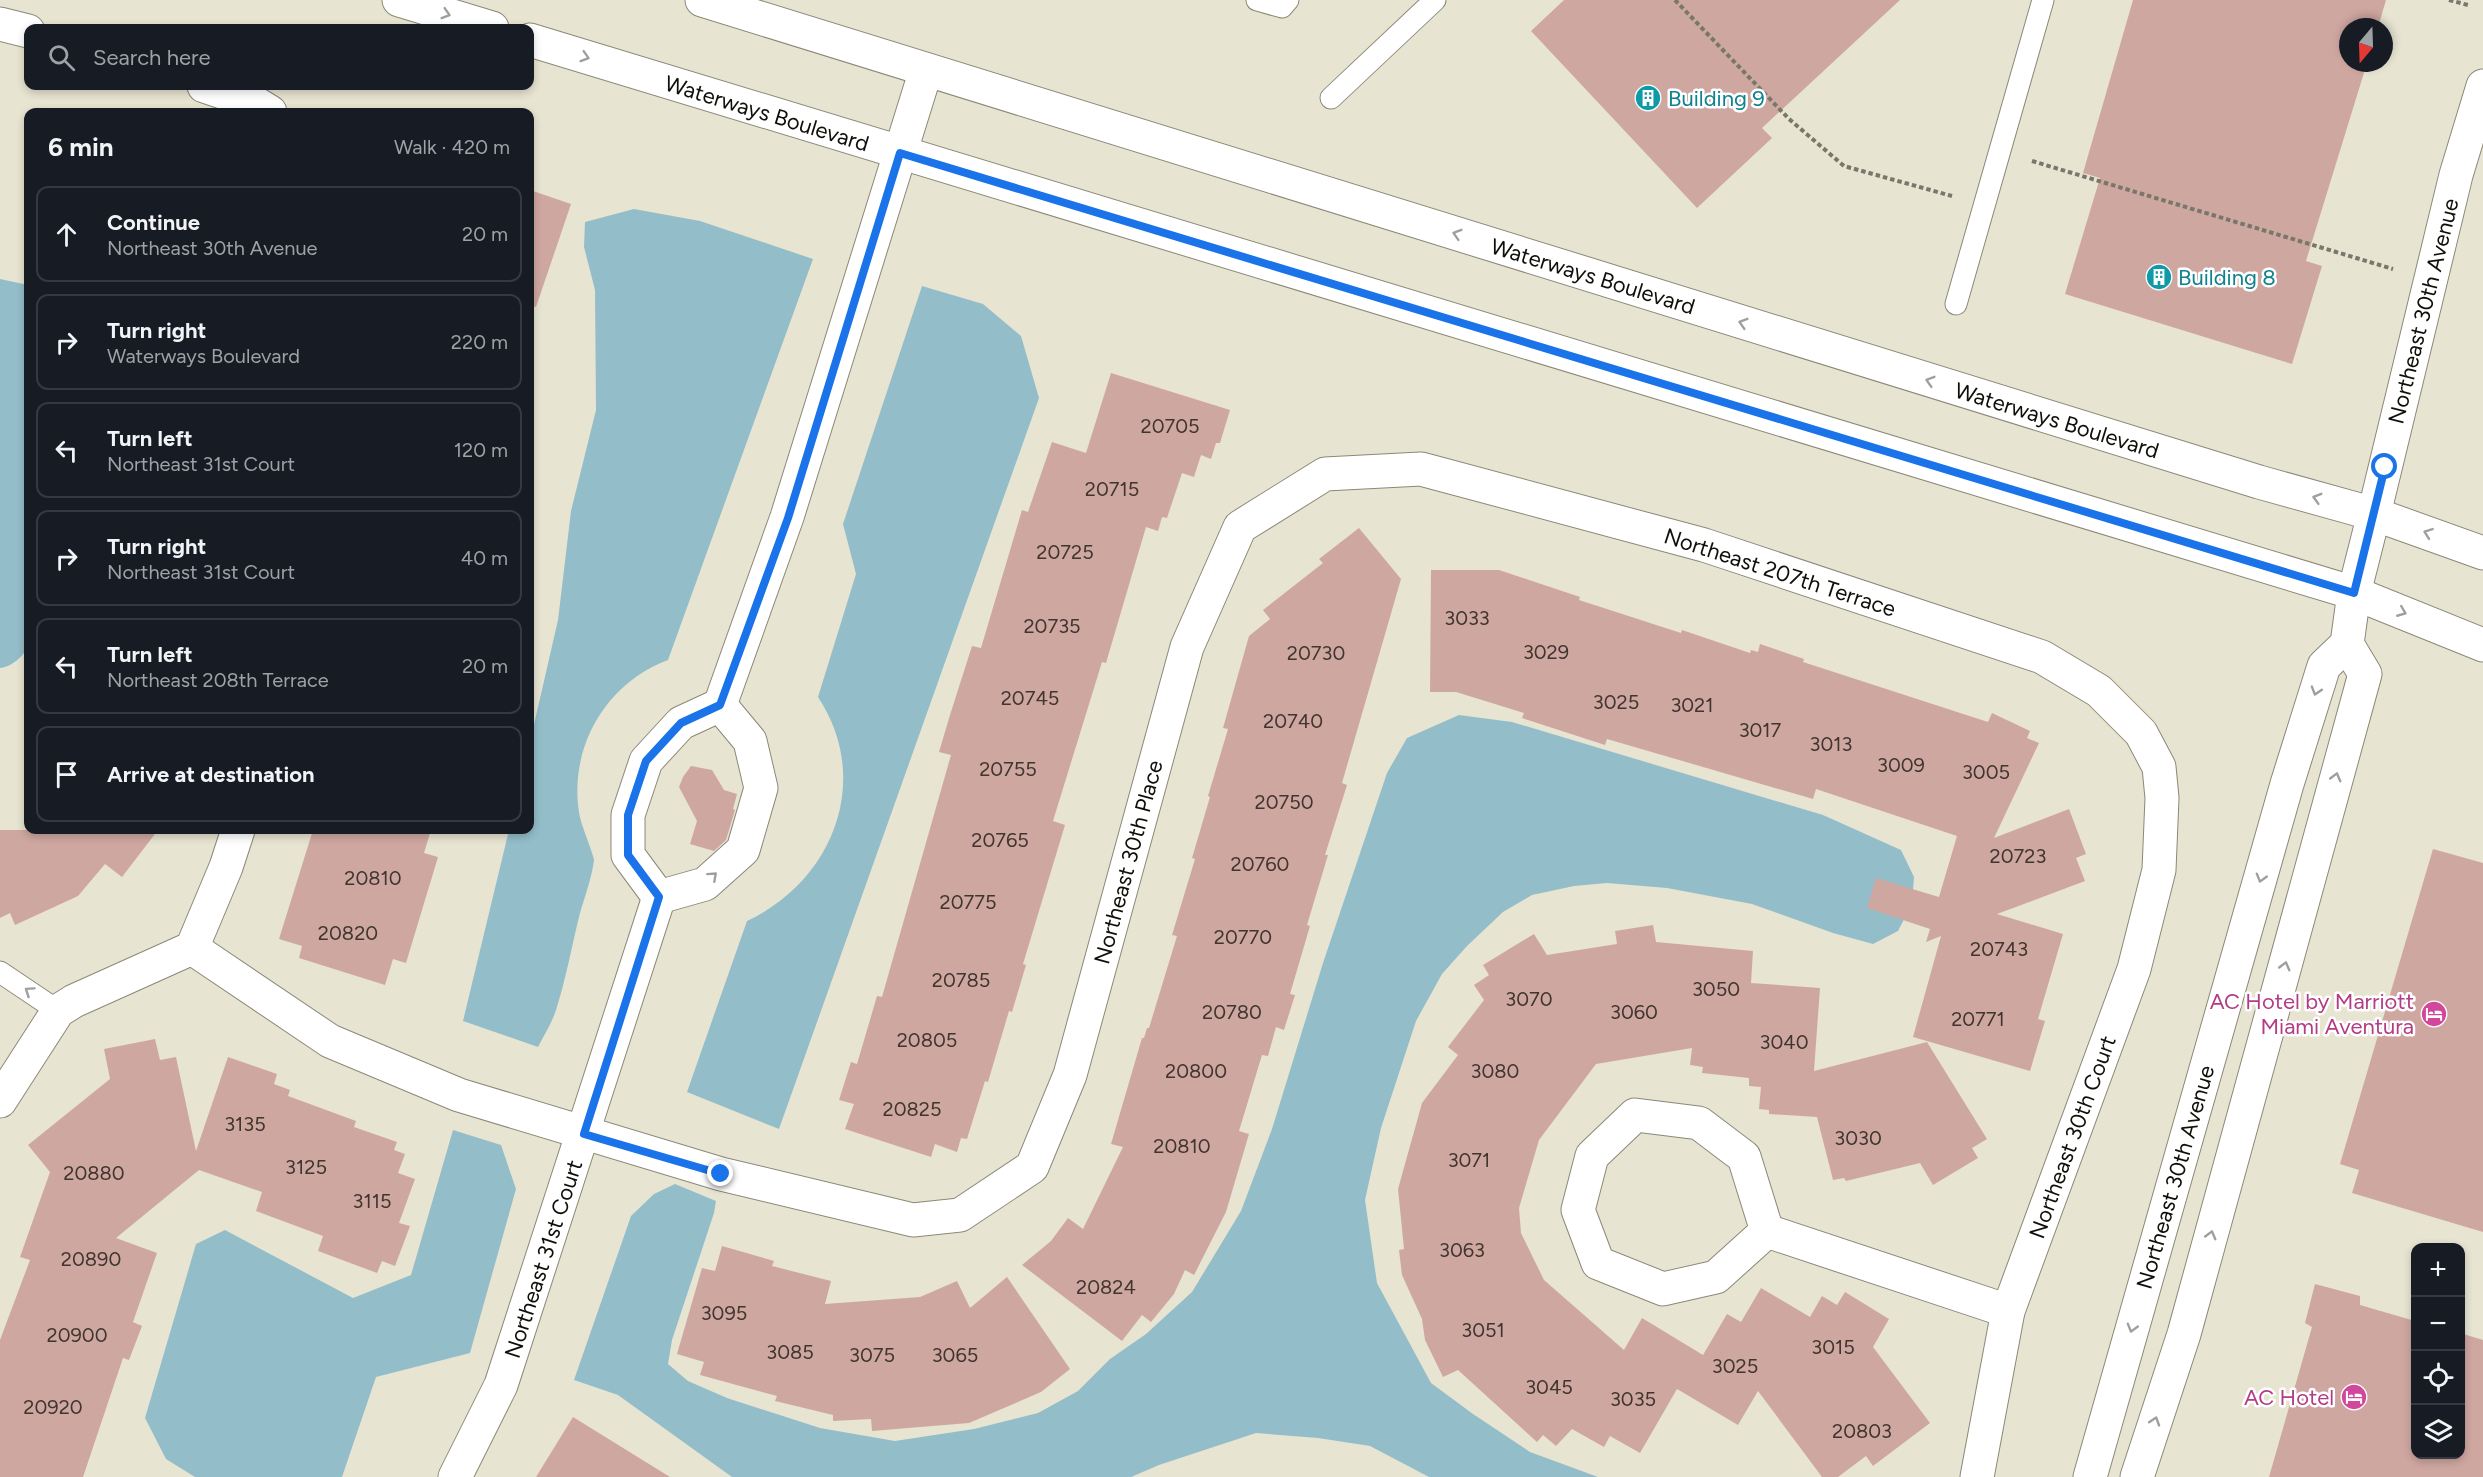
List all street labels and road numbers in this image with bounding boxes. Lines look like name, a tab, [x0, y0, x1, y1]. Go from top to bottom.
street label: Waterways Boulevard	[661, 70, 872, 157]
street label: Northeast 30th Avenue	[2382, 196, 2465, 427]
street label: Waterways Boulevard	[1487, 233, 1698, 320]
street label: Waterways Boulevard	[1951, 377, 2162, 464]
street label: Northeast 207th Terrace	[1661, 522, 1899, 623]
street label: Northeast 30th Place	[1088, 757, 1169, 967]
street label: Northeast 30th Court	[2023, 1032, 2122, 1242]
street label: Northeast 30th Avenue	[2131, 1062, 2220, 1292]
street label: Northeast 31st Court	[499, 1157, 588, 1362]

